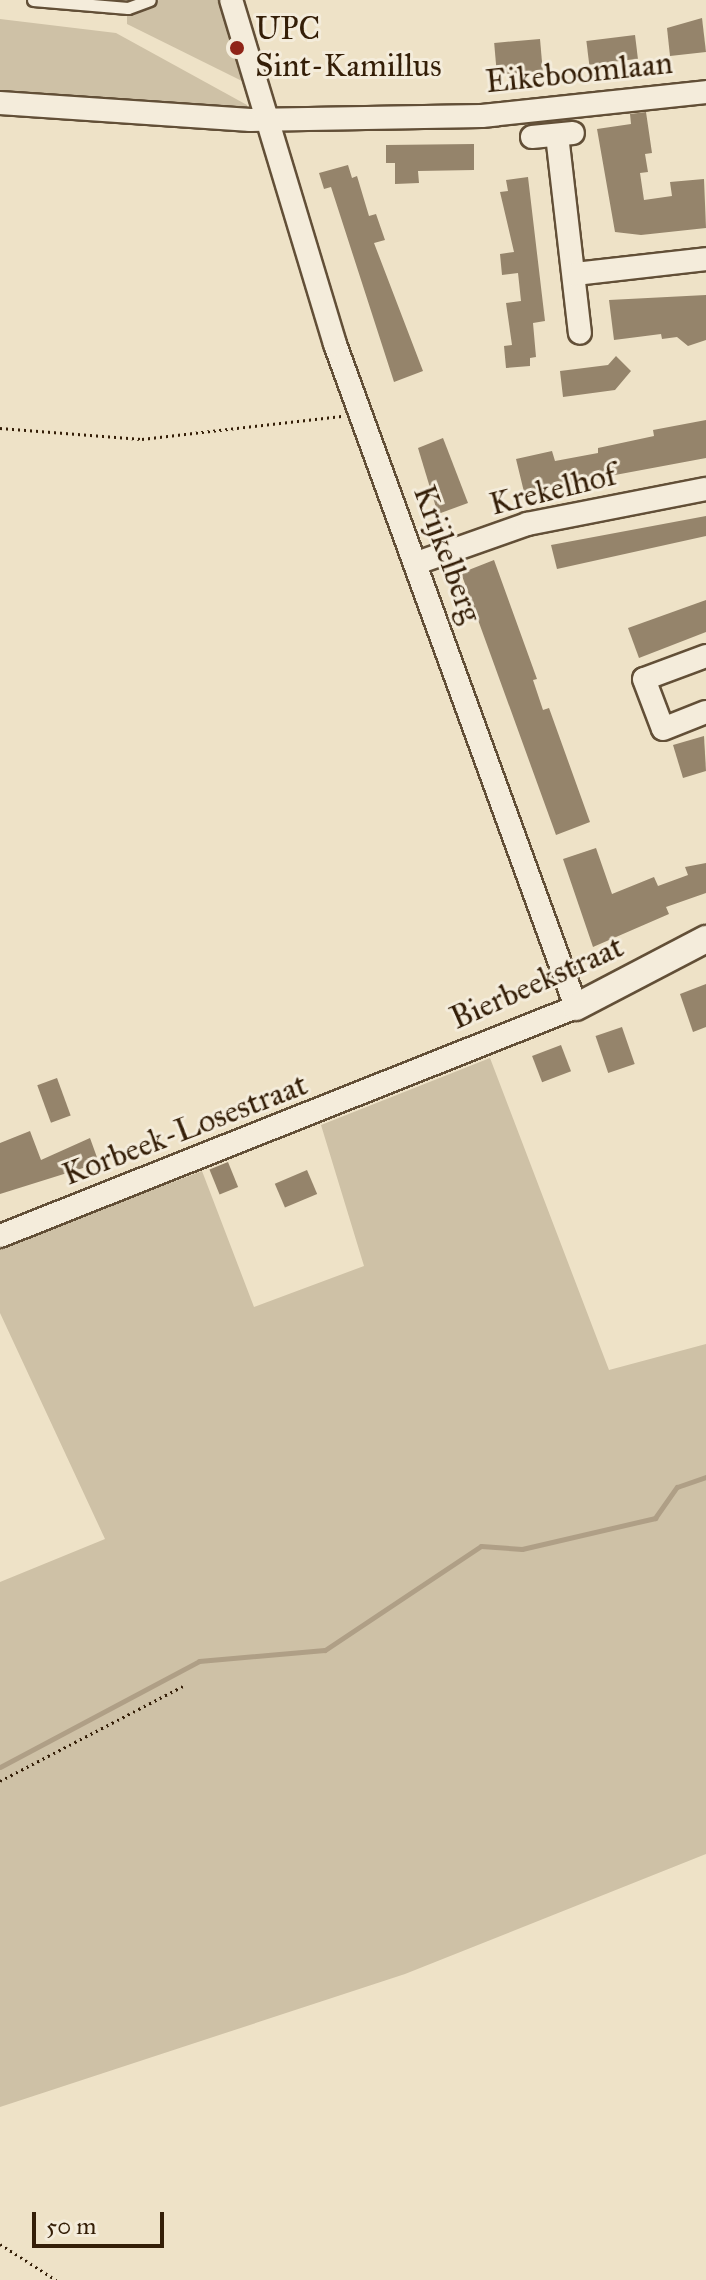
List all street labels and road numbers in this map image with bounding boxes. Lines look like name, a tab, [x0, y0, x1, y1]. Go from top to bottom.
street label: Eikeboomlaan	[484, 44, 674, 102]
street label: Krekelhof	[486, 456, 620, 524]
street label: Krijkelberg	[404, 480, 490, 628]
street label: Bierbeekstraat	[445, 928, 629, 1038]
street label: Korbeek-Losestraat	[57, 1066, 313, 1194]

